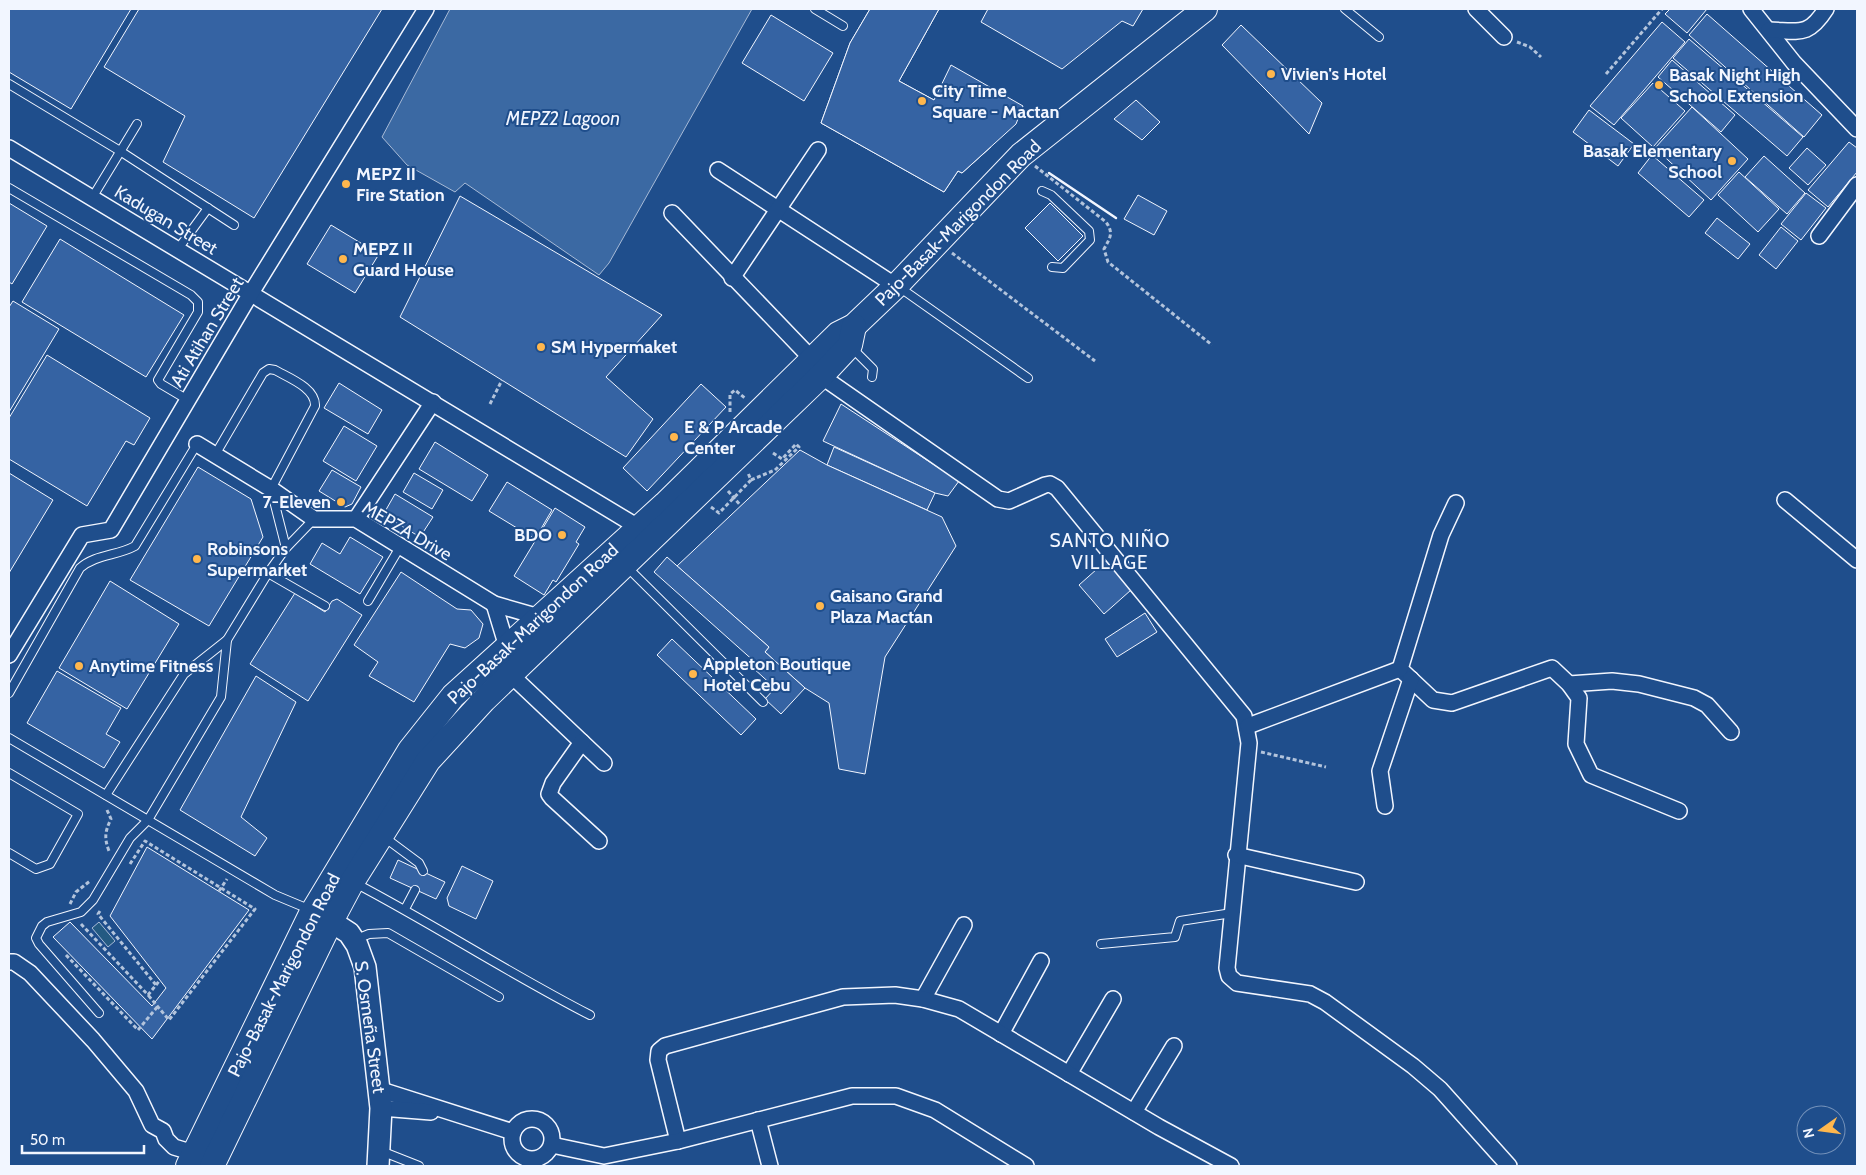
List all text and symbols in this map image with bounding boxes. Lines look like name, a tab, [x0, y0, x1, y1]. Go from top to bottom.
place label: Vivien's Hotel	[1281, 63, 1387, 85]
place label: Basak Night High School Extension	[1669, 64, 1803, 107]
marker: Vivien's Hotel	[1265, 68, 1277, 80]
marker: Basak Night High School Extension	[1653, 79, 1665, 91]
place label: City Time Square - Mactan	[932, 80, 1059, 123]
marker: City Time Square - Mactan	[916, 95, 928, 107]
water label: MEPZ2 Lagoon	[505, 107, 620, 130]
street label: Pajo-Basak-Marigondon Road	[870, 135, 1046, 311]
place label: Basak Elementary School	[1583, 140, 1722, 183]
marker: Basak Elementary School	[1726, 155, 1738, 167]
place label: MEPZ II Fire Station	[356, 163, 445, 206]
marker: MEPZ II Fire Station	[340, 178, 352, 190]
street label: Kadugan Street	[111, 181, 221, 259]
place label: MEPZ II Guard House	[353, 238, 454, 281]
marker: MEPZ II Guard House	[337, 253, 349, 265]
street label: Ati Atihan Street	[166, 273, 248, 391]
place label: SM Hypermaket	[551, 336, 677, 358]
marker: SM Hypermaket	[535, 341, 547, 353]
place label: E & P Arcade Center	[684, 416, 782, 459]
marker: E & P Arcade Center	[668, 431, 680, 443]
place label: 7-Eleven	[263, 491, 331, 513]
marker: 7-Eleven	[335, 496, 347, 508]
street label: MEPZA Drive	[358, 496, 456, 566]
place label: BDO	[514, 524, 552, 546]
district label: SANTO NIÑO VILLAGE	[1050, 528, 1170, 574]
marker: BDO	[556, 529, 568, 541]
place label: Robinsons Supermarket	[207, 538, 307, 581]
street label: Pajo-Basak-Marigondon Road	[443, 539, 623, 709]
marker: Robinsons Supermarket	[191, 553, 203, 565]
place label: Gaisano Grand Plaza Mactan	[830, 585, 943, 628]
marker: Gaisano Grand Plaza Mactan	[814, 600, 826, 612]
place label: Appleton Boutique Hotel Cebu	[703, 653, 851, 696]
place label: Anytime Fitness	[89, 655, 214, 677]
marker: Anytime Fitness	[73, 660, 85, 672]
marker: Appleton Boutique Hotel Cebu	[687, 668, 699, 680]
street label: Pajo-Basak-Marigondon Road	[223, 870, 345, 1080]
street label: S. Osmeña Street	[350, 959, 390, 1095]
north arrow	[1796, 1105, 1846, 1155]
scale bar	[22, 1122, 145, 1154]
text: N	[1798, 1126, 1818, 1140]
text: 50 m	[30, 1131, 65, 1149]

